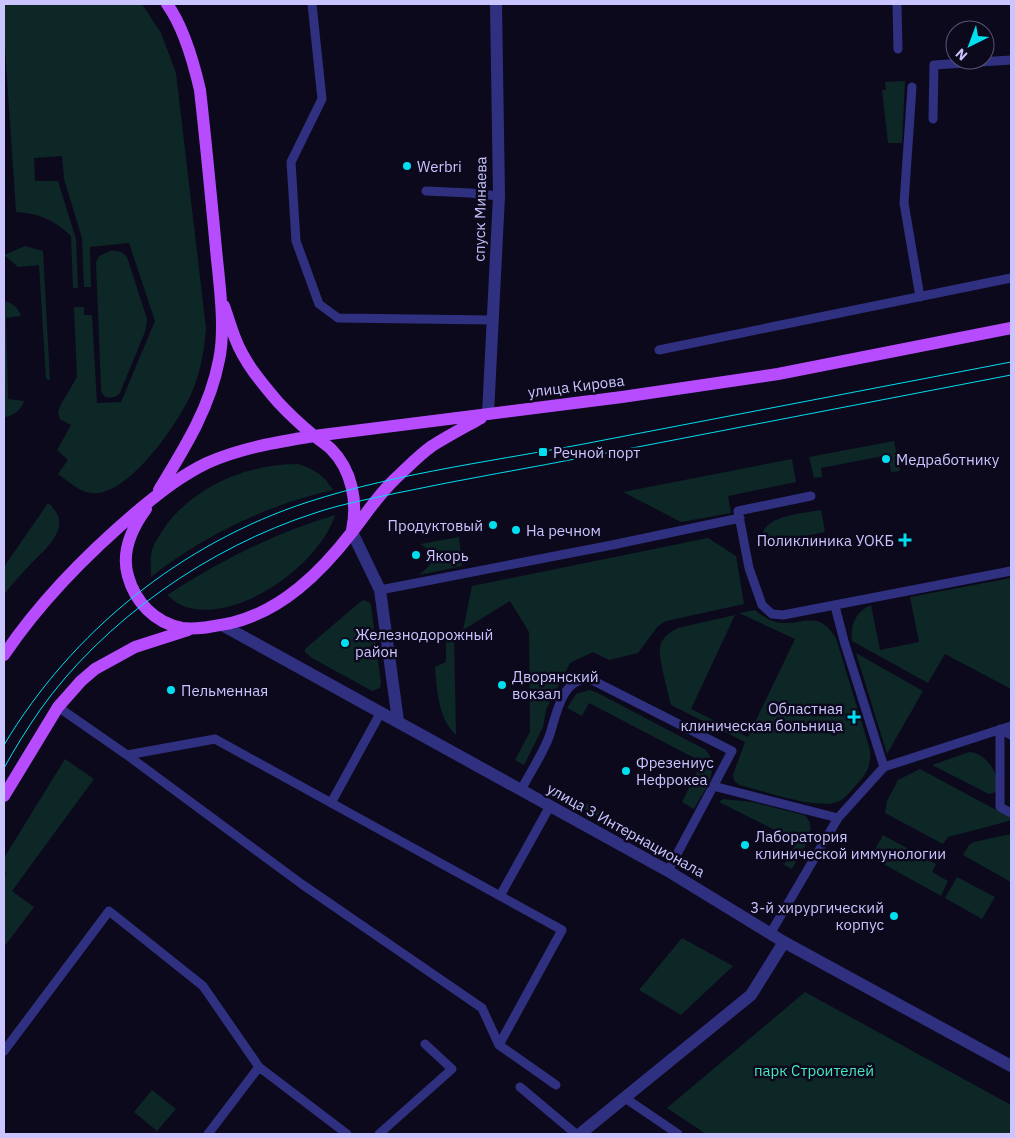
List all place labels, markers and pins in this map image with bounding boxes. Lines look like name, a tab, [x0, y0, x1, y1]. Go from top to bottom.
place label: Werbri	[417, 157, 462, 176]
marker: Werbri	[401, 160, 413, 172]
place label: Речной порт	[553, 443, 640, 462]
marker: Речной порт	[537, 446, 549, 458]
place label: Медработнику	[896, 450, 1000, 469]
marker: Медработнику	[880, 453, 892, 465]
place label: Продуктовый	[388, 516, 483, 535]
marker: Продуктовый	[487, 519, 499, 531]
place label: На речном	[526, 521, 601, 540]
marker: На речном	[510, 524, 522, 536]
place label: Поликлиника УОКБ	[757, 531, 894, 550]
marker: Поликлиника УОКБ	[898, 533, 912, 547]
place label: Якорь	[426, 546, 469, 565]
marker: Якорь	[410, 549, 422, 561]
place label: Железнодорожный район	[355, 625, 493, 661]
marker: Железнодорожный район	[339, 637, 351, 649]
place label: Дворянский вокзал	[512, 667, 599, 703]
marker: Дворянский вокзал	[496, 679, 508, 691]
place label: Пельменная	[181, 681, 268, 700]
marker: Пельменная	[165, 684, 177, 696]
place label: Областная клиническая больница	[681, 699, 843, 735]
marker: Областная клиническая больница	[847, 710, 861, 724]
place label: Фрезениус Нефрокеа	[636, 753, 714, 789]
marker: Фрезениус Нефрокеа	[620, 765, 632, 777]
place label: Лаборатория клинической иммунологии	[755, 827, 946, 863]
marker: Лаборатория клинической иммунологии	[739, 839, 751, 851]
place label: 3-й хирургический корпус	[750, 898, 884, 934]
marker: 3-й хирургический корпус	[888, 910, 900, 922]

